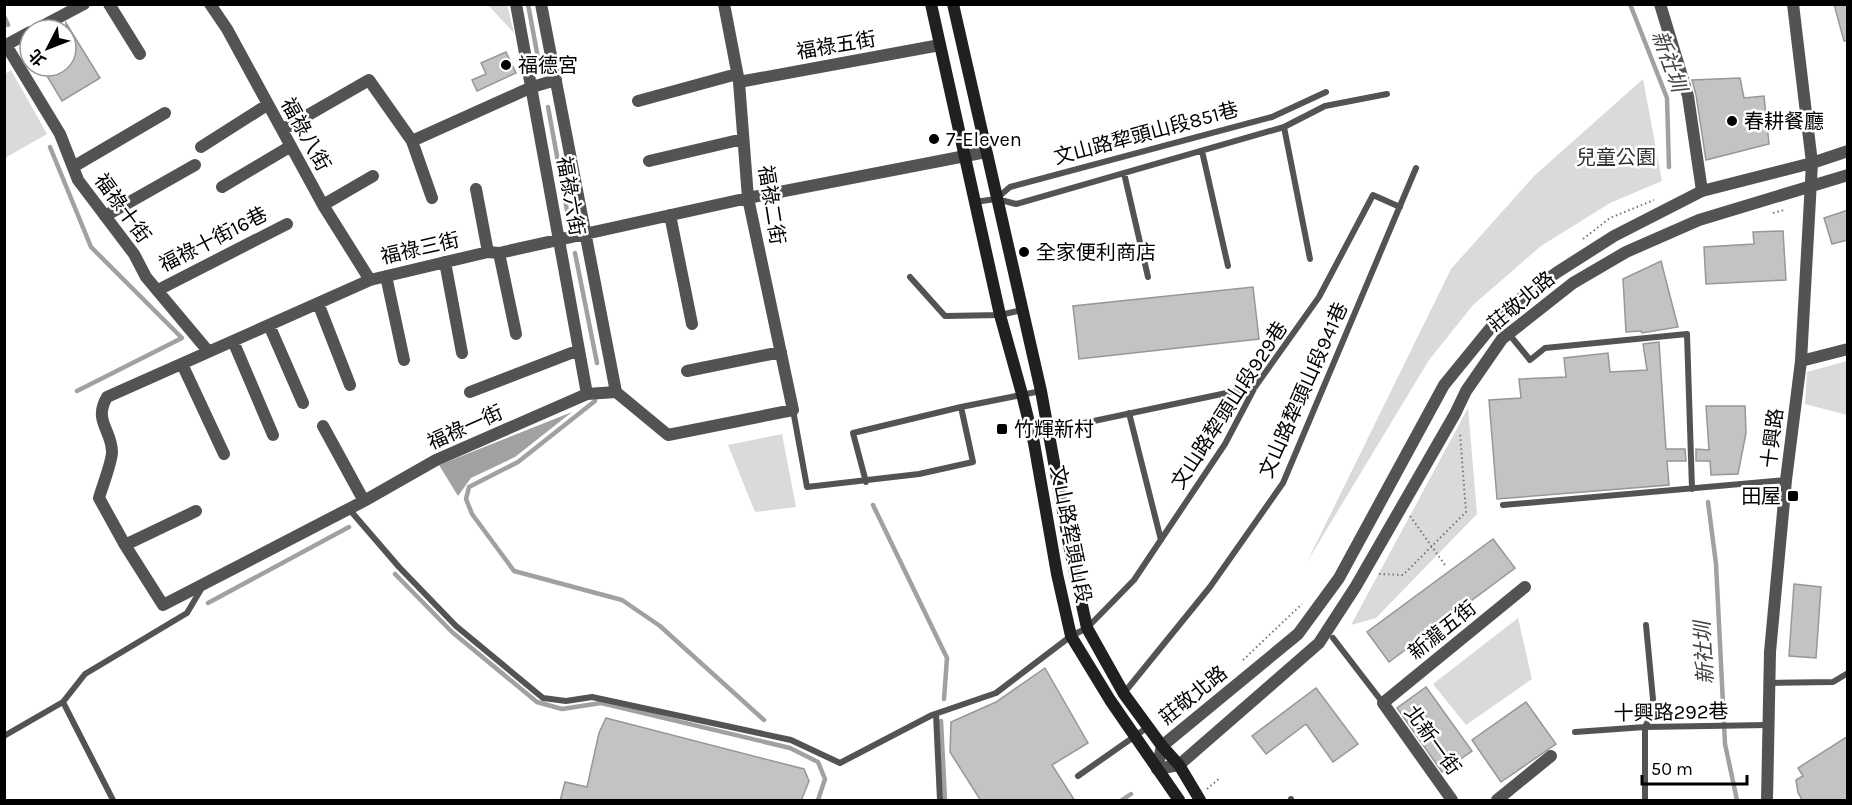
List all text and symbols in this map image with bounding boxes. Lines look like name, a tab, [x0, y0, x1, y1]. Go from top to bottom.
north arrow	[18, 18, 78, 78]
street label: 福祿五街	[795, 27, 877, 64]
water label: 新社圳	[1647, 27, 1692, 98]
text: 北	[25, 45, 50, 70]
place label: 福德宮	[518, 54, 578, 77]
marker: 福德宮	[499, 58, 513, 72]
street label: 福祿八街	[276, 94, 335, 175]
street label: 文山路犂頭山段851巷	[1051, 98, 1241, 169]
place label: 春耕餐廳	[1744, 110, 1824, 133]
marker: 春耕餐廳	[1725, 114, 1739, 128]
place label: 7-Eleven	[946, 128, 1022, 151]
marker: 7-Eleven	[927, 132, 941, 146]
park label: 兒童公園	[1576, 146, 1656, 169]
street label: 福祿六街	[552, 155, 589, 237]
street label: 福祿二街	[754, 164, 789, 246]
street label: 福祿十街	[90, 169, 155, 247]
street label: 福祿十街16巷	[155, 202, 271, 276]
street label: 福祿三街	[379, 228, 462, 269]
place label: 全家便利商店	[1036, 241, 1156, 264]
marker: 全家便利商店	[1017, 245, 1031, 259]
street label: 莊敬北路	[1483, 267, 1559, 336]
street label: 文山路犂頭山段941巷	[1254, 299, 1352, 481]
street label: 文山路犂頭山段929巷	[1167, 317, 1292, 493]
street label: 福祿一街	[424, 401, 506, 454]
street label: 十興路	[1757, 407, 1788, 469]
place label: 竹輝新村	[1014, 418, 1094, 441]
marker: 竹輝新村	[995, 422, 1009, 436]
street label: 文山路犂頭山段	[1046, 463, 1095, 605]
place label: 田屋	[1741, 485, 1781, 508]
marker: 田屋	[1786, 489, 1800, 503]
street label: 新瀧五街	[1404, 596, 1481, 664]
water label: 新社圳	[1690, 618, 1718, 685]
street label: 莊敬北路	[1155, 661, 1232, 729]
street label: 十興路292巷	[1613, 700, 1729, 725]
street label: 北新一街	[1400, 701, 1465, 779]
scale bar	[1642, 748, 1747, 786]
text: 50 m	[1651, 758, 1693, 780]

